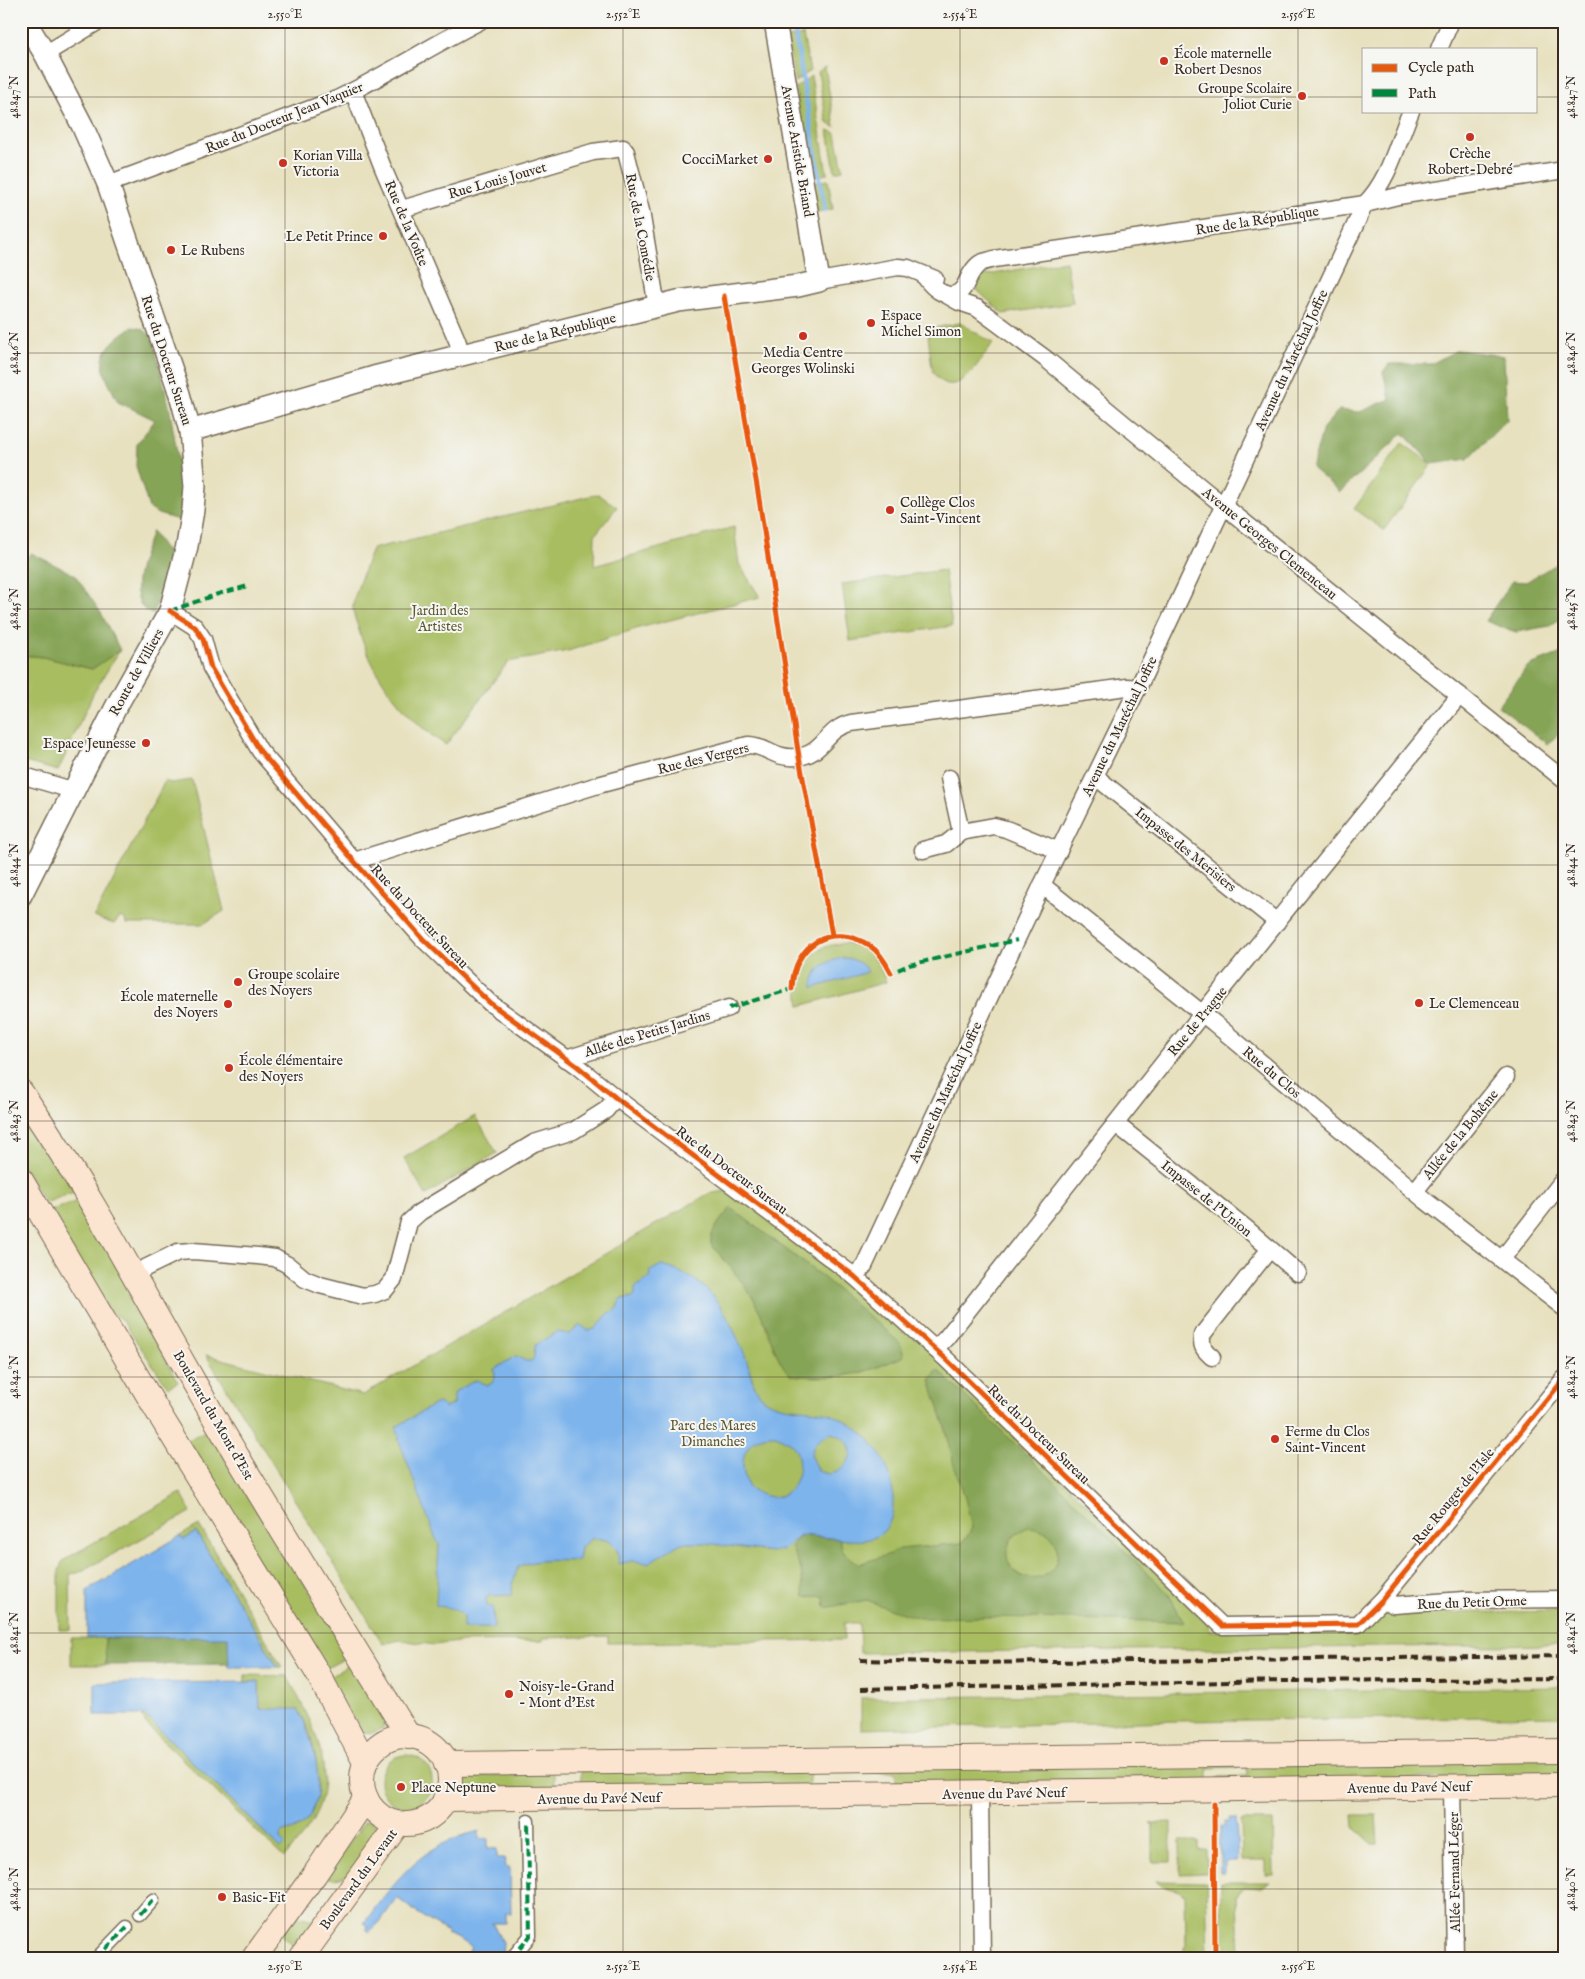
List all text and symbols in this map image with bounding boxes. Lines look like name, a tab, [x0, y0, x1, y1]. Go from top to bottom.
text: 2.550°E	[268, 7, 302, 22]
text: 2.552°E	[606, 7, 640, 22]
text: 2.554°E	[943, 7, 977, 22]
text: 2.556°E	[1281, 7, 1315, 22]
place label: École maternelle Robert Desnos	[1174, 44, 1272, 79]
legend	[1362, 48, 1538, 112]
marker: École maternelle Robert Desnos	[1158, 55, 1170, 67]
text: Cycle path	[1408, 58, 1474, 77]
text: 48.847°N	[7, 75, 22, 119]
text: 48.847°N	[1564, 75, 1579, 119]
street label: Rue du Docteur Jean Vaquier	[203, 78, 366, 158]
place label: Groupe Scolaire Joliot Curie	[1198, 80, 1293, 114]
street label: Avenue Aristide Briand	[776, 83, 818, 219]
text: Path	[1408, 84, 1436, 103]
marker: Groupe Scolaire Joliot Curie	[1296, 90, 1308, 102]
marker: Crèche Robert-Debré	[1464, 131, 1476, 143]
place label: Crèche Robert-Debré	[1427, 145, 1513, 179]
place label: Korian Villa Victoria	[292, 147, 364, 181]
place label: CocciMarket	[682, 151, 758, 169]
marker: CocciMarket	[762, 153, 774, 165]
marker: Korian Villa Victoria	[277, 157, 289, 169]
street label: Rue Louis Jouvet	[446, 158, 549, 204]
street label: Rue de la Comédie	[621, 172, 659, 283]
street label: Rue de la Voûte	[380, 178, 432, 270]
street label: Rue de la République	[1194, 202, 1321, 240]
place label: Le Petit Prince	[286, 228, 374, 246]
marker: Le Petit Prince	[377, 230, 389, 242]
place label: Le Rubens	[181, 242, 245, 260]
marker: Le Rubens	[165, 244, 177, 256]
street label: Avenue du Maréchal Joffre	[1251, 287, 1333, 435]
street label: Rue du Docteur Sureau	[136, 293, 196, 428]
place label: Espace Michel Simon	[881, 307, 962, 341]
street label: Rue de la République	[493, 309, 618, 357]
marker: Espace Michel Simon	[865, 317, 877, 329]
marker: Media Centre Georges Wolinski	[797, 330, 809, 342]
text: 48.846°N	[7, 331, 22, 375]
text: 48.846°N	[1564, 331, 1579, 375]
place label: Media Centre Georges Wolinski	[751, 344, 855, 378]
street label: Avenue Georges Clemenceau	[1197, 483, 1341, 604]
place label: Collège Clos Saint-Vincent	[900, 494, 981, 528]
marker: Collège Clos Saint-Vincent	[884, 504, 896, 516]
text: 48.845°N	[7, 587, 22, 630]
text: 48.845°N	[1564, 587, 1579, 630]
park label: Jardin des Artistes	[409, 602, 469, 636]
street label: Route de Villiers	[105, 626, 168, 719]
street label: Avenue du Maréchal Joffre	[1078, 653, 1162, 800]
place label: Espace Jeunesse	[43, 735, 137, 753]
marker: Espace Jeunesse	[140, 737, 152, 749]
street label: Rue des Vergers	[656, 739, 751, 779]
street label: Impasse des Merisiers	[1131, 803, 1240, 896]
text: 48.844°N	[7, 842, 22, 887]
text: 48.844°N	[1564, 842, 1579, 887]
street label: Rue du Docteur Sureau	[366, 861, 472, 973]
place label: Groupe scolaire des Noyers	[248, 966, 340, 1000]
marker: Groupe scolaire des Noyers	[232, 976, 244, 988]
street label: Rue de Prague	[1164, 983, 1232, 1060]
place label: École maternelle des Noyers	[120, 987, 219, 1022]
place label: Le Clemenceau	[1429, 995, 1519, 1013]
marker: Le Clemenceau	[1413, 997, 1425, 1009]
marker: École maternelle des Noyers	[222, 998, 234, 1010]
street label: Allée des Petits Jardins	[581, 1006, 712, 1062]
street label: Avenue du Maréchal Joffre	[905, 1019, 987, 1167]
street label: Rue du Clos	[1238, 1043, 1305, 1103]
place label: École élémentaire des Noyers	[239, 1051, 343, 1086]
marker: École élémentaire des Noyers	[223, 1062, 235, 1074]
street label: Allée de la Bohême	[1418, 1086, 1503, 1184]
text: 48.843°N	[7, 1099, 22, 1142]
text: 48.843°N	[1564, 1099, 1579, 1142]
street label: Rue du Docteur Sureau	[672, 1123, 791, 1219]
street label: Impasse de l'Union	[1157, 1157, 1256, 1241]
street label: Boulevard du Mont d'Est	[169, 1348, 258, 1484]
text: 48.842°N	[7, 1355, 22, 1399]
text: 48.842°N	[1564, 1355, 1579, 1399]
street label: Rue du Docteur Sureau	[983, 1381, 1093, 1488]
park label: Parc des Mares Dimanches	[670, 1417, 756, 1451]
place label: Ferme du Clos Saint-Vincent	[1285, 1423, 1370, 1457]
marker: Ferme du Clos Saint-Vincent	[1269, 1433, 1281, 1445]
street label: Rue Rouget de l'Isle	[1409, 1444, 1499, 1549]
street label: Rue du Petit Orme	[1417, 1592, 1528, 1614]
text: 48.841°N	[7, 1611, 22, 1654]
text: 48.841°N	[1564, 1611, 1579, 1654]
place label: Noisy-le-Grand - Mont d'Est	[519, 1678, 615, 1712]
marker: Noisy-le-Grand - Mont d'Est	[503, 1688, 515, 1700]
street label: Avenue du Pavé Neuf	[1346, 1778, 1474, 1798]
place label: Place Neptune	[411, 1779, 497, 1797]
marker: Place Neptune	[395, 1781, 407, 1793]
street label: Avenue du Pavé Neuf	[941, 1784, 1069, 1804]
street label: Avenue du Pavé Neuf	[536, 1789, 664, 1809]
street label: Allée Fernand Léger	[1445, 1812, 1465, 1933]
street label: Boulevard du Levant	[316, 1825, 402, 1934]
text: 48.840°N	[7, 1866, 22, 1911]
text: 48.840°N	[1564, 1866, 1579, 1911]
place label: Basic-Fit	[232, 1889, 286, 1907]
marker: Basic-Fit	[216, 1891, 228, 1903]
text: 2.550°E	[268, 1959, 302, 1974]
text: 2.552°E	[606, 1959, 640, 1974]
text: 2.554°E	[943, 1959, 977, 1974]
text: 2.556°E	[1281, 1959, 1315, 1974]

